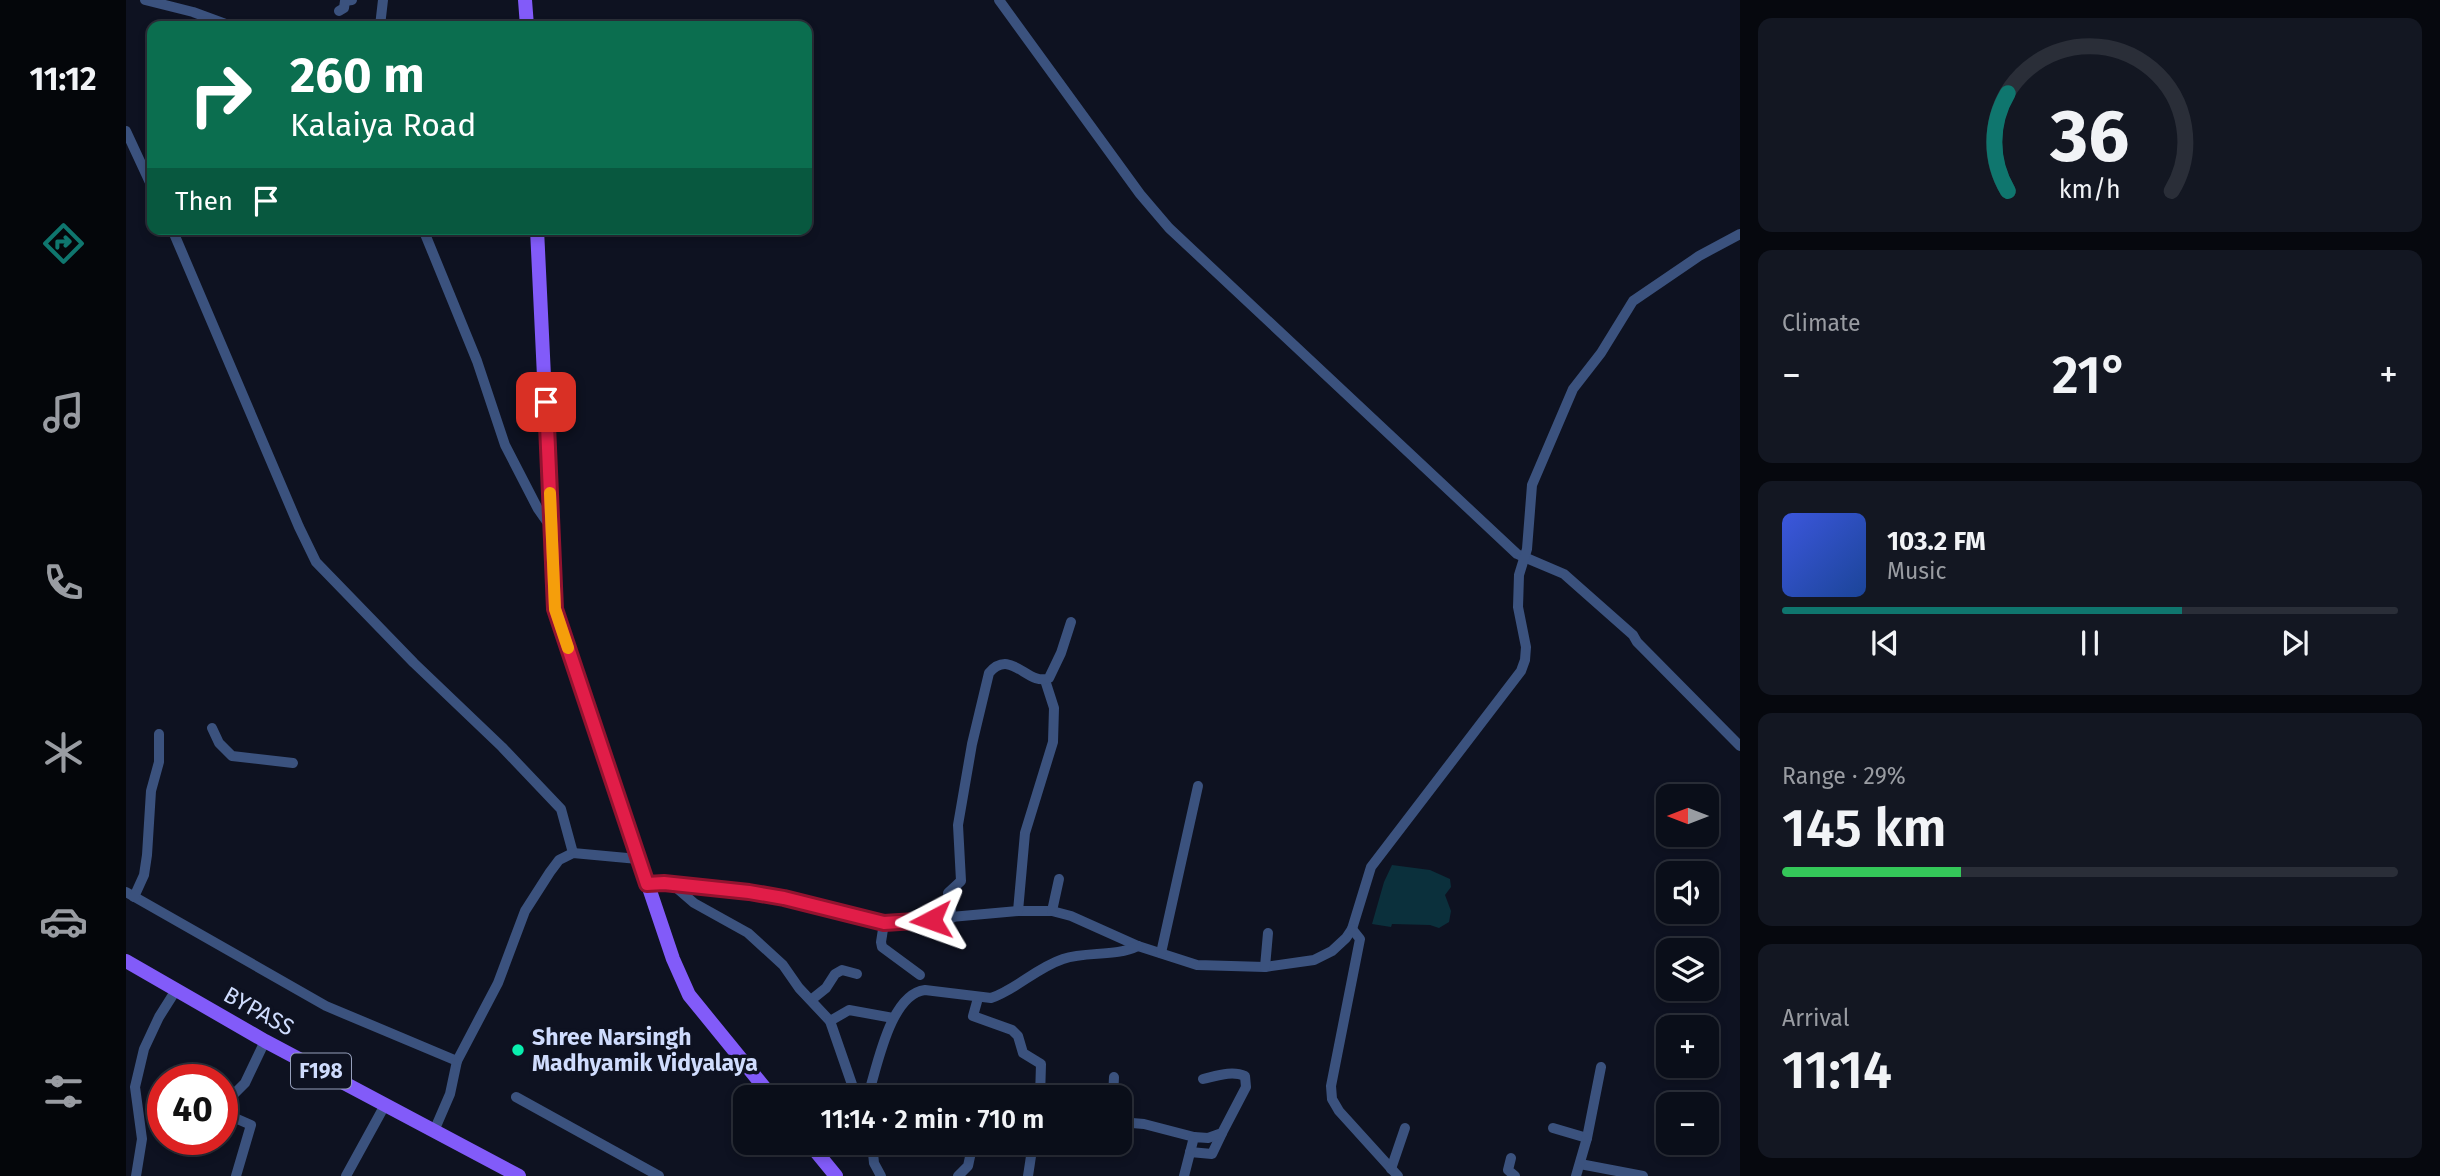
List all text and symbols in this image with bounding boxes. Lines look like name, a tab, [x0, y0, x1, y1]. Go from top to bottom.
text: 260 m	[290, 46, 425, 105]
icon: right	[175, 49, 266, 140]
text: 11:12	[29, 60, 97, 98]
text: 36	[2050, 93, 2129, 180]
text: Kalaiya Road	[290, 106, 476, 144]
text: km/h	[2059, 175, 2121, 205]
icon: arrive	[247, 182, 285, 220]
text: Then	[175, 186, 233, 217]
icon: directions	[39, 219, 88, 268]
text: Climate	[1782, 309, 1861, 337]
text: 21°	[2052, 344, 2128, 407]
text: −	[1782, 352, 1801, 398]
text: +	[2379, 352, 2398, 398]
pin	[516, 372, 576, 432]
icon: arrive	[527, 383, 565, 421]
icon: music	[39, 388, 88, 437]
text: 103.2 FM	[1887, 526, 1986, 557]
text: Music	[1887, 557, 1947, 585]
icon: phone	[39, 558, 88, 607]
icon: previous	[1866, 624, 1904, 662]
icon: pause	[2071, 624, 2109, 662]
icon: next	[2276, 624, 2314, 662]
icon: climate	[39, 728, 88, 777]
text: Range · 29%	[1782, 762, 1906, 790]
north arrow	[1656, 784, 1718, 847]
map controls	[1656, 784, 1719, 1155]
text: 145 km	[1782, 797, 1947, 860]
button: sound	[1656, 861, 1719, 924]
position arrow	[894, 883, 968, 957]
icon: car	[39, 897, 88, 946]
button: layers	[1656, 938, 1719, 1001]
street label: BYPASS	[219, 980, 299, 1042]
text: Arrival	[1782, 1004, 1849, 1032]
button: +	[1656, 1015, 1719, 1078]
place label: Shree Narsingh Madhyamik Vidyalaya	[532, 1023, 758, 1077]
text: 11:14	[1782, 1039, 1892, 1102]
marker: Shree Narsingh Madhyamik Vidyalaya	[510, 1042, 526, 1058]
road number: F198	[291, 1054, 351, 1088]
speed limit sign: 40	[147, 1064, 238, 1155]
icon: filters	[39, 1067, 88, 1116]
button: −	[1656, 1092, 1719, 1155]
text: 11:14 · 2 min · 710 m	[821, 1104, 1044, 1135]

